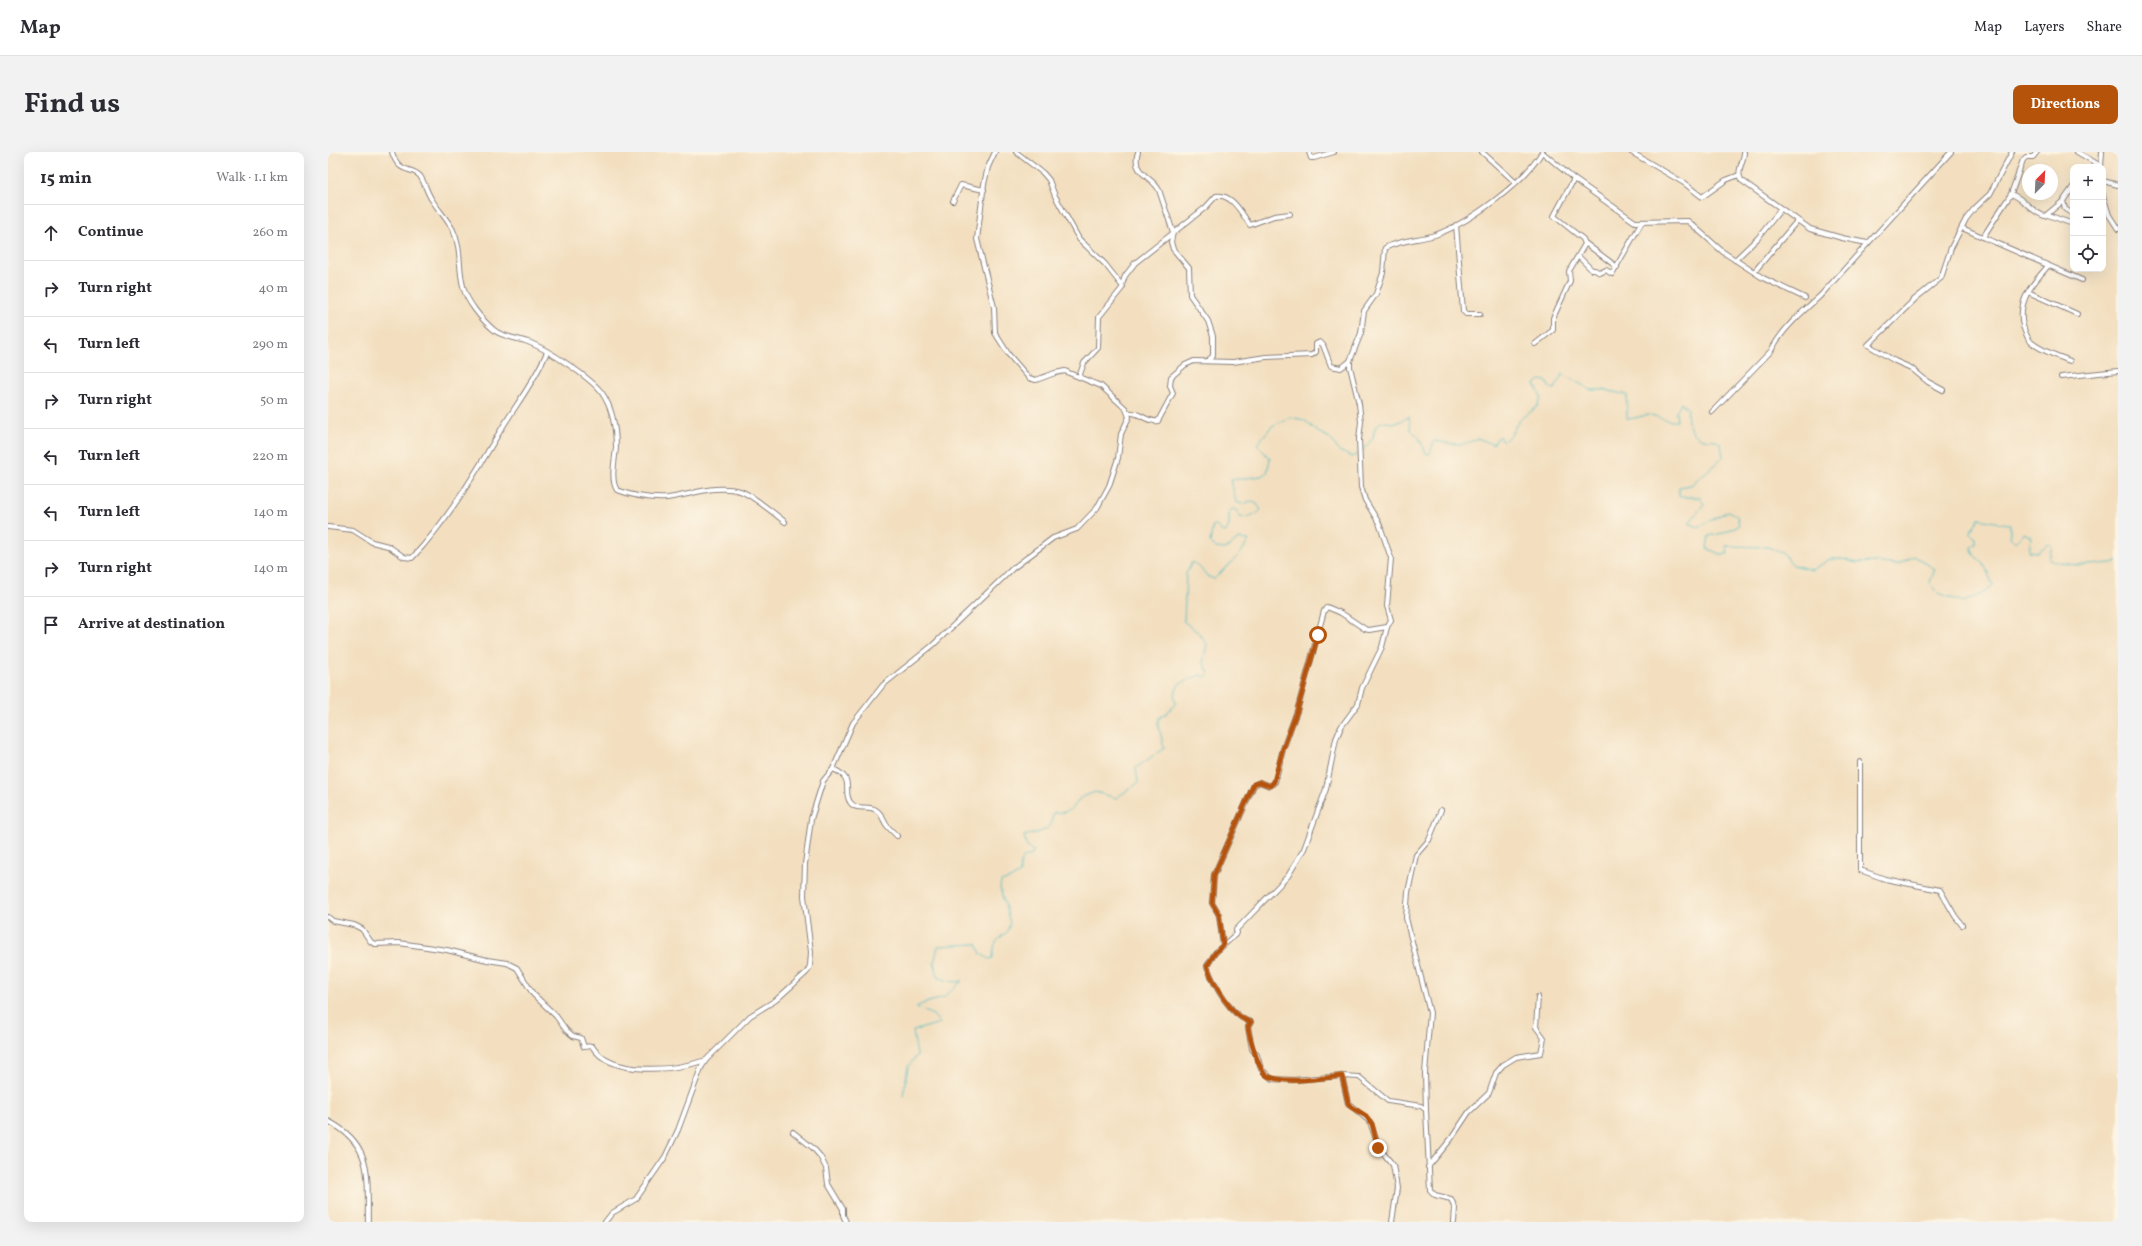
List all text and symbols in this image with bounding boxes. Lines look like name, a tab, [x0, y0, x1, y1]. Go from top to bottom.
text: Map	[20, 15, 61, 41]
text: Map	[1974, 18, 2002, 37]
text: Layers	[2024, 18, 2064, 37]
text: Share	[2086, 18, 2122, 37]
text: Find us	[24, 85, 120, 124]
button: Directions	[2013, 85, 2118, 124]
north arrow	[2022, 164, 2058, 200]
map controls	[2070, 164, 2106, 272]
button: +	[2070, 164, 2106, 200]
text: 15 min	[40, 167, 92, 190]
text: Walk · 1.1 km	[216, 169, 288, 187]
button: −	[2070, 200, 2106, 236]
icon: ahead	[40, 222, 62, 244]
text: Continue	[78, 222, 143, 243]
text: 260 m	[253, 224, 288, 242]
button: locate	[2070, 236, 2106, 272]
icon: right	[40, 278, 62, 300]
text: Turn right	[78, 278, 152, 299]
text: 40 m	[259, 280, 288, 298]
icon: left	[40, 334, 62, 356]
text: Turn left	[78, 334, 140, 355]
text: 290 m	[252, 336, 288, 354]
icon: right	[40, 390, 62, 412]
text: Turn right	[78, 390, 152, 411]
text: 50 m	[260, 392, 288, 410]
icon: left	[40, 446, 62, 468]
text: Turn left	[78, 446, 140, 467]
text: 220 m	[252, 448, 288, 466]
icon: left	[40, 502, 62, 524]
text: Turn left	[78, 502, 140, 523]
text: 140 m	[254, 504, 288, 522]
icon: right	[40, 558, 62, 580]
text: Turn right	[78, 558, 152, 579]
text: 140 m	[254, 560, 288, 578]
icon: arrive	[40, 614, 62, 636]
text: Arrive at destination	[78, 614, 225, 635]
route start	[1309, 626, 1327, 644]
route end	[1369, 1139, 1387, 1157]

